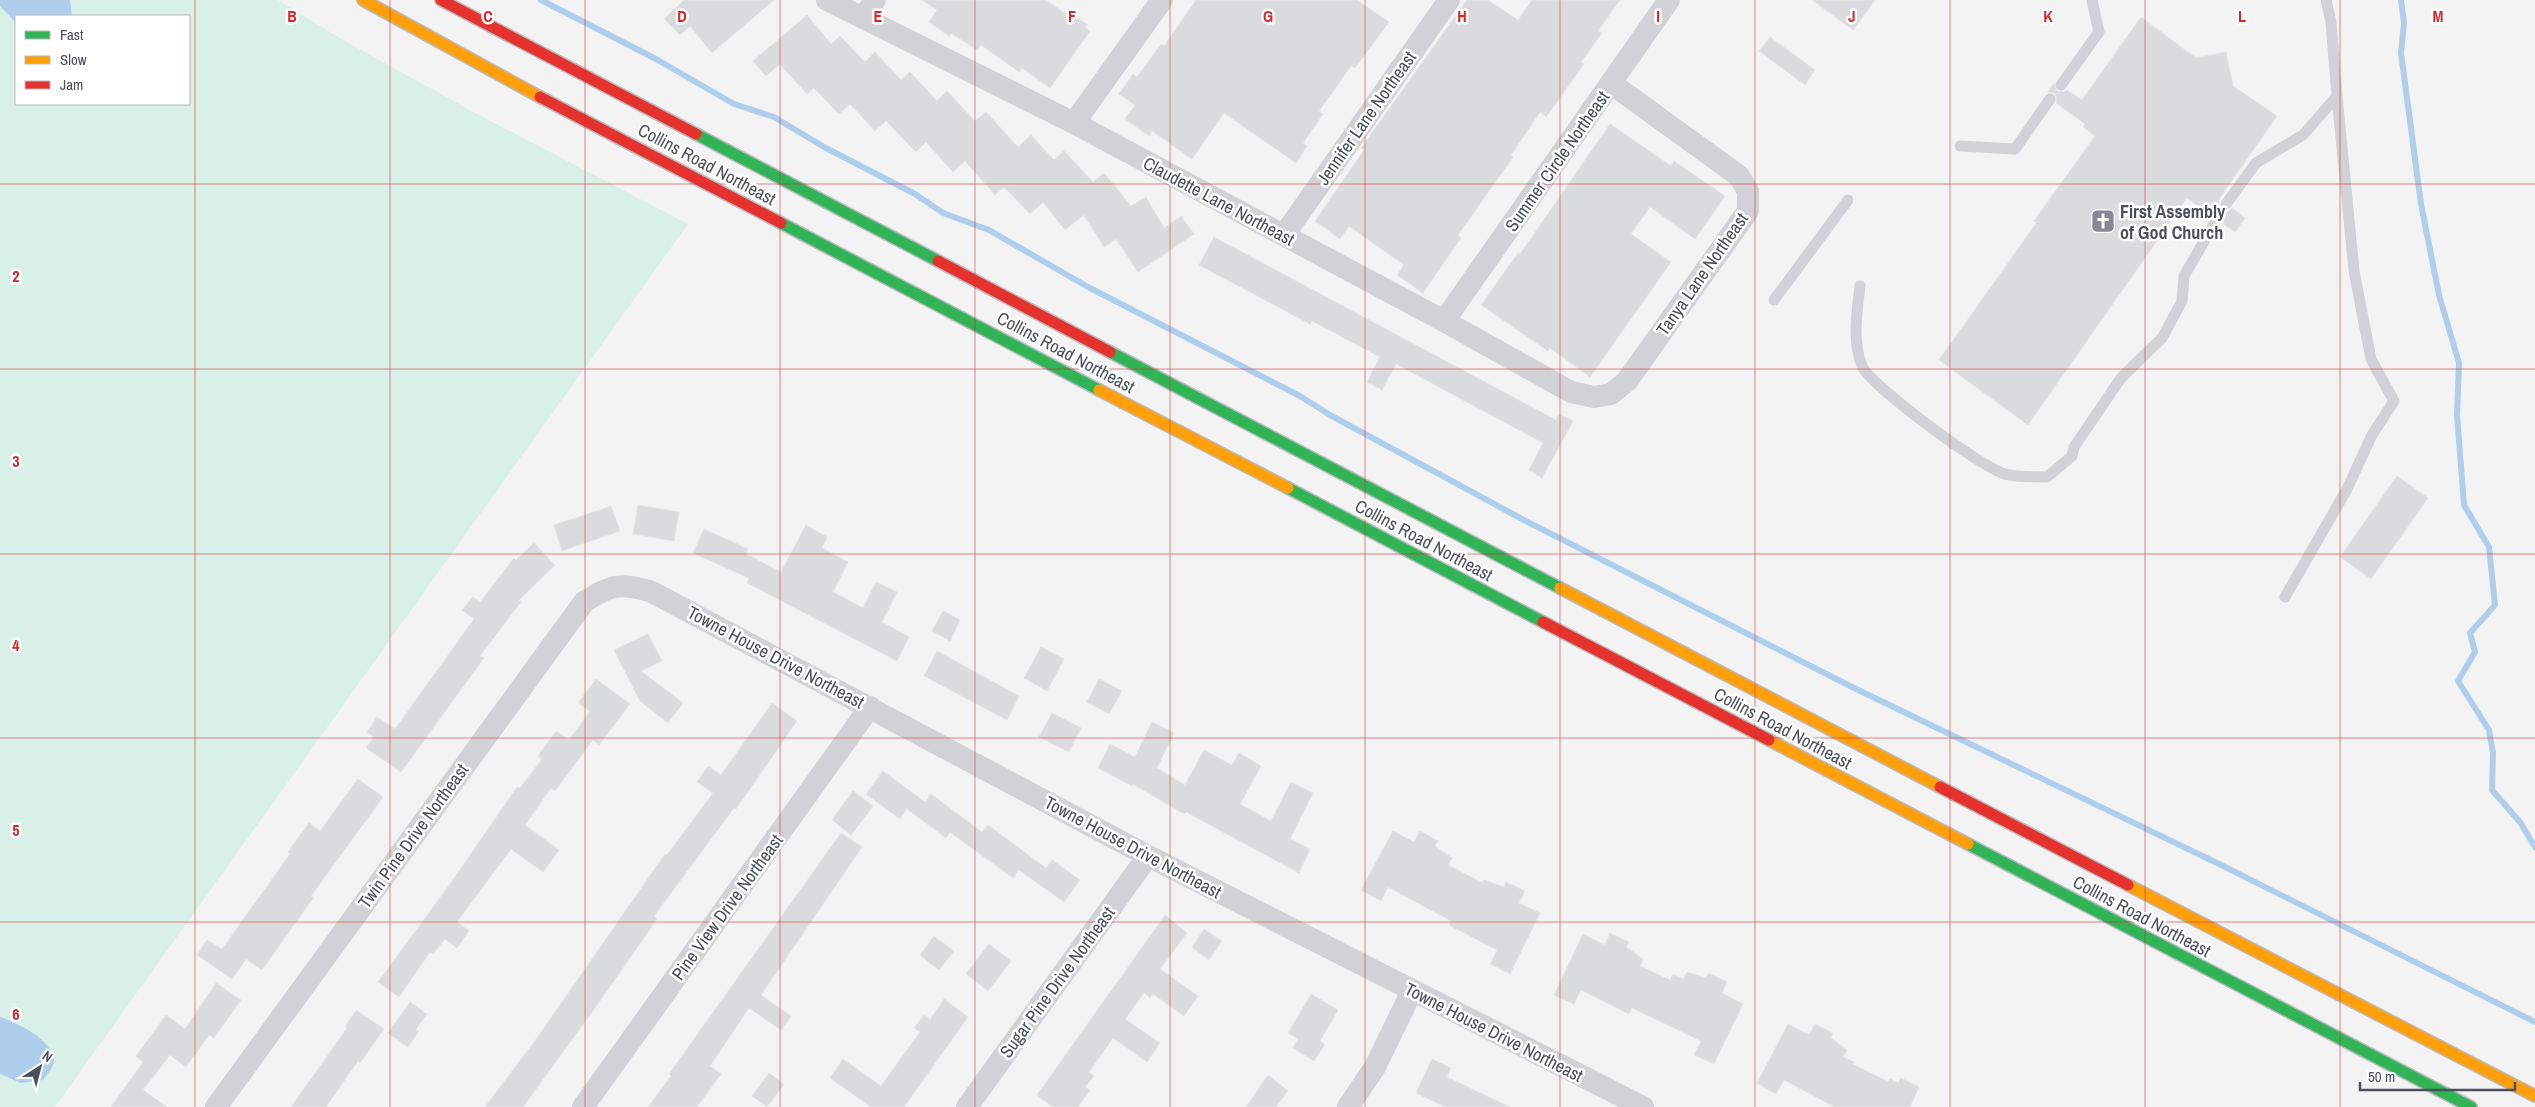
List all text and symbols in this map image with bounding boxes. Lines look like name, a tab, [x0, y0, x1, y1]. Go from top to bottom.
text: B	[287, 5, 297, 27]
text: C	[483, 5, 493, 27]
text: D	[677, 5, 687, 27]
text: E	[874, 5, 883, 27]
text: F	[1068, 5, 1076, 27]
text: G	[1263, 5, 1273, 27]
text: H	[1457, 5, 1467, 27]
text: I	[1656, 5, 1660, 27]
text: J	[1848, 5, 1856, 27]
text: K	[2043, 5, 2053, 27]
text: L	[2238, 5, 2246, 27]
text: M	[2433, 5, 2444, 27]
legend	[15, 15, 190, 105]
text: Fast	[60, 24, 84, 45]
street label: Jennifer Lane Northeast	[1310, 46, 1422, 190]
text: Slow	[60, 49, 87, 70]
text: Jam	[60, 74, 83, 95]
street label: Summer Circle Northeast	[1499, 86, 1615, 236]
street label: Collins Road Northeast	[634, 117, 780, 211]
street label: Claudette Lane Northeast	[1139, 150, 1299, 252]
place label: First Assembly of God Church	[2120, 199, 2226, 245]
street label: Tanya Lane Northeast	[1650, 208, 1754, 340]
church icon: First Assembly of God Church	[2090, 208, 2116, 234]
text: 2	[12, 265, 20, 287]
street label: Collins Road Northeast	[993, 305, 1139, 399]
text: 3	[12, 450, 20, 472]
street label: Collins Road Northeast	[1351, 493, 1497, 587]
street label: Towne House Drive Northeast	[683, 600, 869, 714]
text: 4	[12, 634, 20, 656]
street label: Collins Road Northeast	[1710, 681, 1856, 775]
street label: Twin Pine Drive Northeast	[352, 759, 474, 913]
street label: Towne House Drive Northeast	[1040, 790, 1226, 904]
text: 5	[12, 819, 20, 841]
street label: Pine View Drive Northeast	[666, 829, 788, 985]
street label: Collins Road Northeast	[2069, 869, 2215, 963]
street label: Sugar Pine Drive Northeast	[994, 901, 1120, 1063]
street label: Towne House Drive Northeast	[1401, 976, 1587, 1088]
text: 6	[12, 1003, 20, 1025]
north arrow	[15, 1042, 65, 1092]
text: N	[39, 1047, 56, 1066]
scale bar	[2360, 1060, 2515, 1092]
text: 50 m	[2368, 1066, 2395, 1087]

